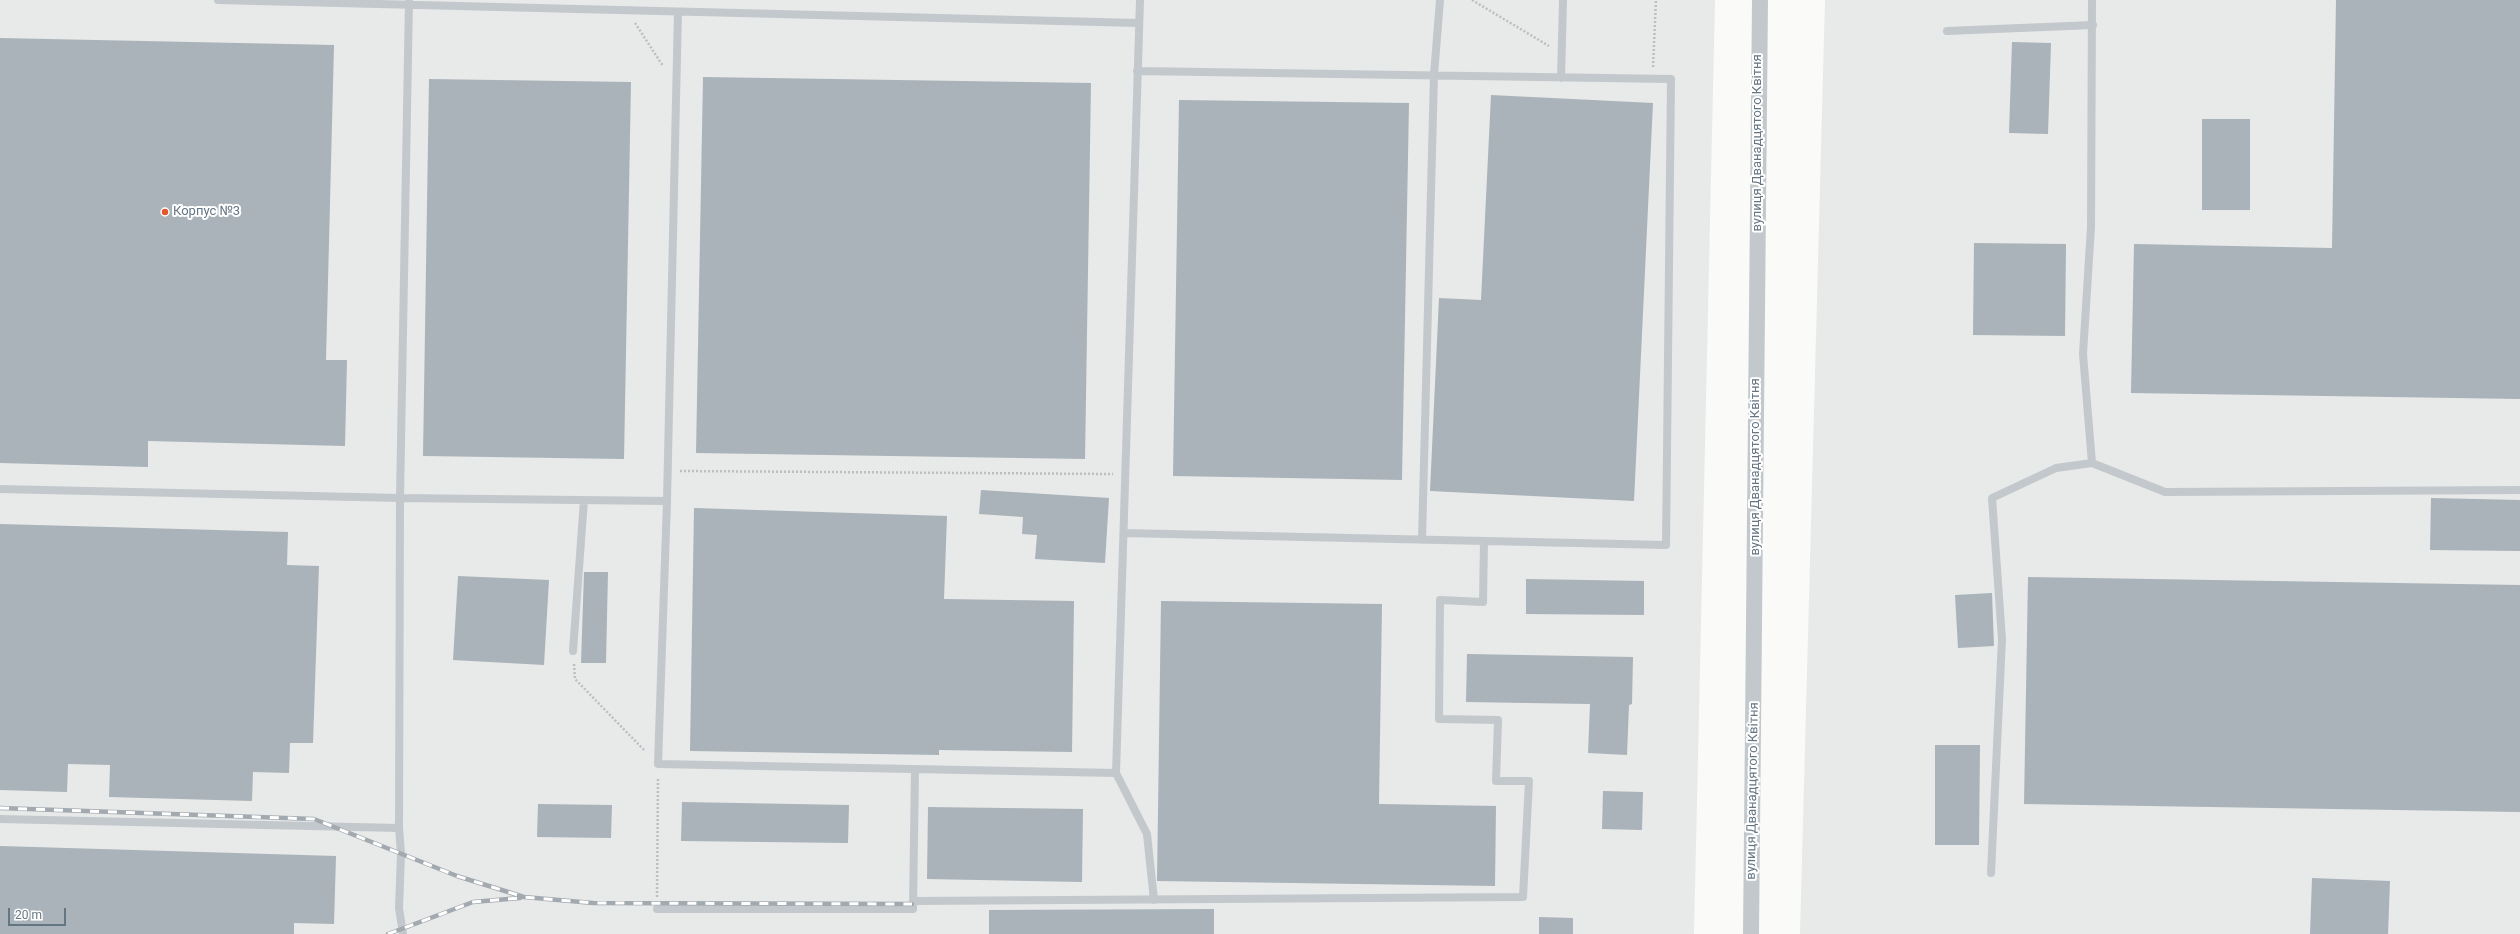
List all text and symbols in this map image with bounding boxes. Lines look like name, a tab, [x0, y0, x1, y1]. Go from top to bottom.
street label: вулиця Дванадцятого Квітня	[1750, 54, 1766, 232]
place label: Корпус №3	[173, 204, 240, 220]
marker: Корпус №3	[160, 207, 170, 217]
street label: вулиця Дванадцятого Квітня	[1748, 378, 1764, 556]
street label: вулиця Дванадцятого Квітня	[1744, 702, 1762, 880]
scale bar	[10, 900, 68, 926]
text: 20 m	[15, 908, 42, 922]

